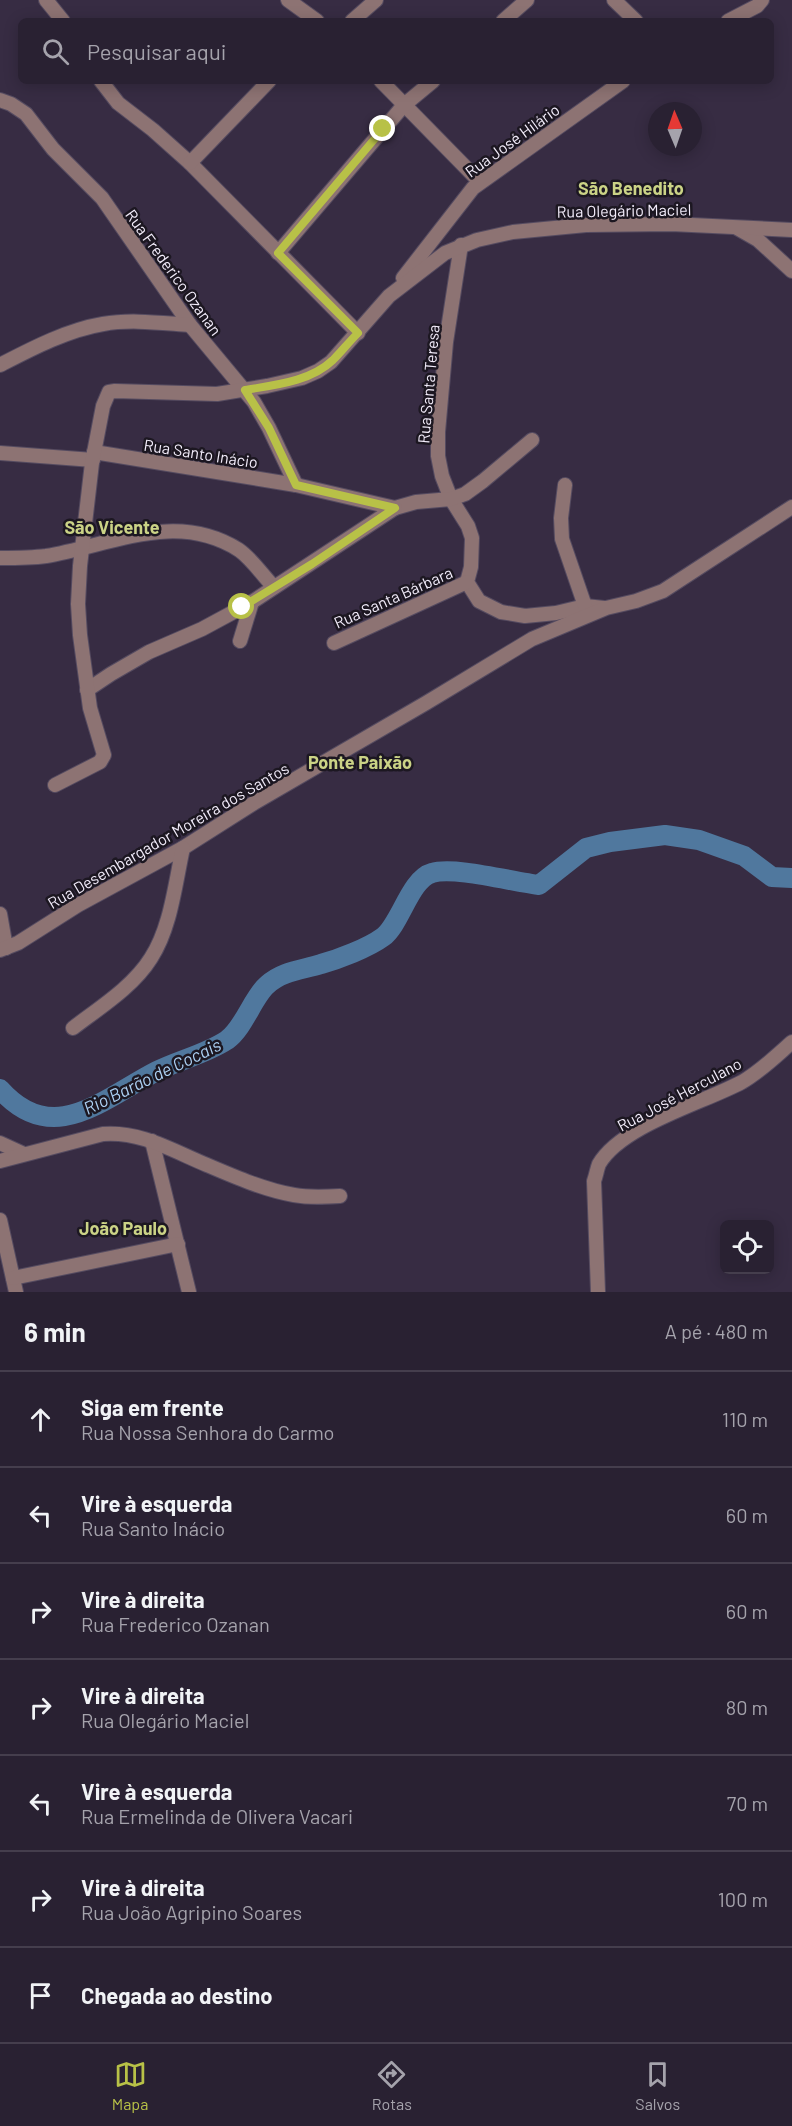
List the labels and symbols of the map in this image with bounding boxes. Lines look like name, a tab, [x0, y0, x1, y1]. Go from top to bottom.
street label: Rua José Hilário	[461, 99, 563, 181]
north arrow	[648, 102, 702, 156]
route end	[369, 115, 395, 141]
district label: São Benedito	[578, 177, 684, 199]
street label: Rua Olegário Maciel	[557, 199, 691, 221]
street label: Rua Frederico Ozanan	[122, 205, 226, 339]
street label: Rua Santa Teresa	[413, 324, 443, 444]
street label: Rua Santo Inácio	[143, 435, 259, 471]
district label: São Vicente	[64, 516, 160, 538]
street label: Rua Santa Bárbara	[331, 562, 455, 632]
route start	[228, 593, 254, 619]
district label: Ponte Paixão	[308, 751, 412, 773]
street label: Rua Desembargador Moreira dos Santos	[44, 758, 292, 912]
water label: Rio Barão de Cocais	[80, 1033, 224, 1119]
street label: Rua José Herculano	[614, 1053, 744, 1135]
district label: João Paulo	[79, 1217, 167, 1239]

